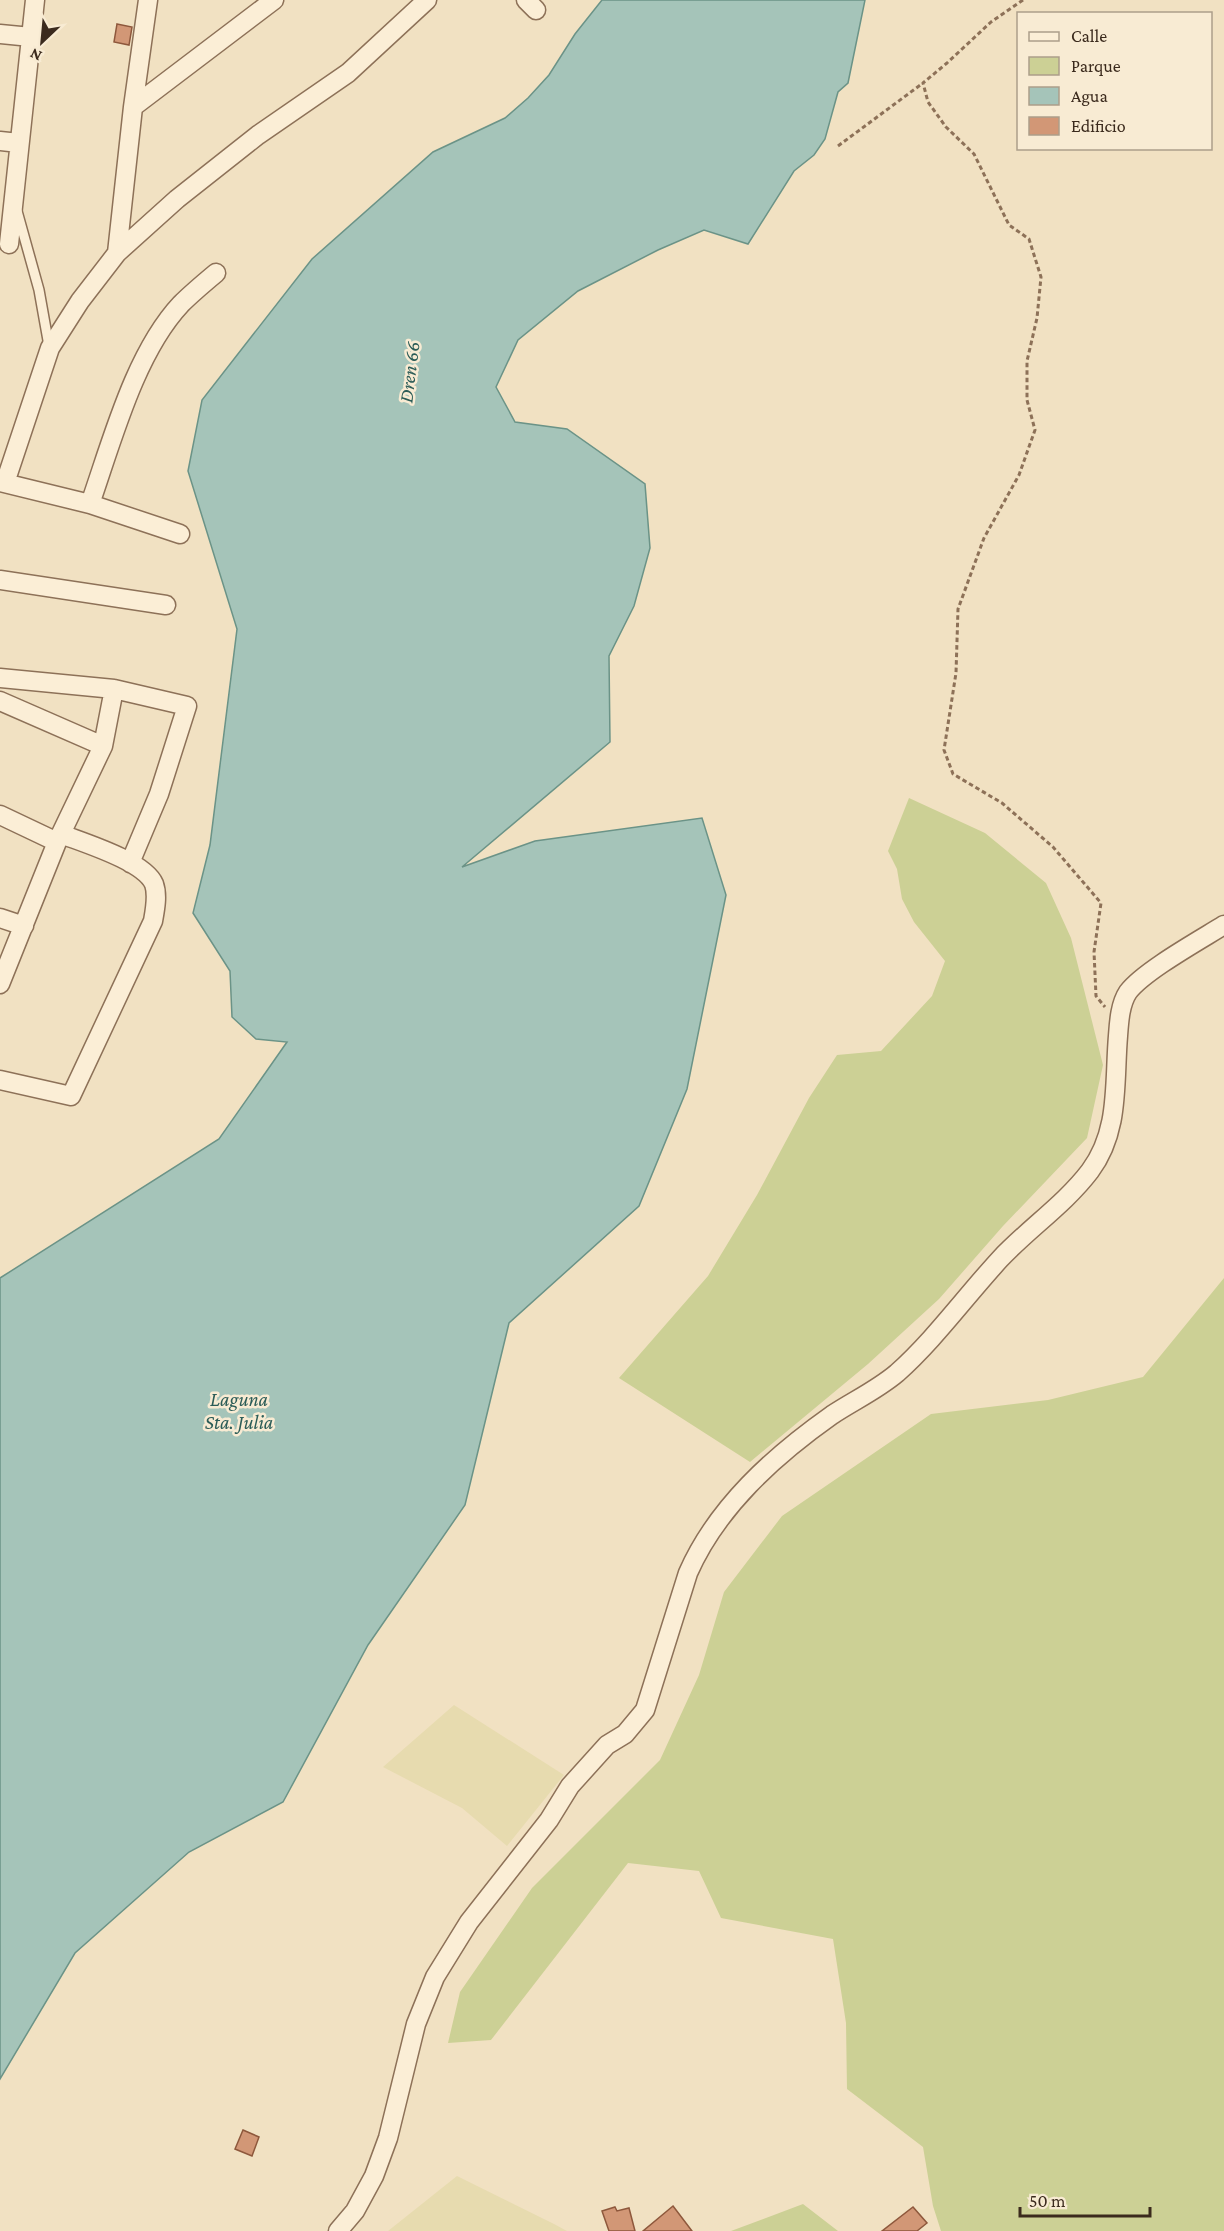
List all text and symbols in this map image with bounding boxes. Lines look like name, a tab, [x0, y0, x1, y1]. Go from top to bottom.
north arrow	[12, 12, 72, 72]
legend	[1017, 12, 1212, 150]
text: Calle	[1071, 26, 1107, 46]
text: N	[27, 45, 44, 65]
text: Parque	[1071, 56, 1121, 76]
text: Agua	[1071, 86, 1108, 106]
text: Edificio	[1071, 116, 1126, 136]
water label: Dren 66	[394, 340, 424, 404]
water label: Laguna Sta. Julia	[205, 1388, 273, 1434]
scale bar	[1020, 2180, 1150, 2218]
text: 50 m	[1029, 2191, 1066, 2211]

